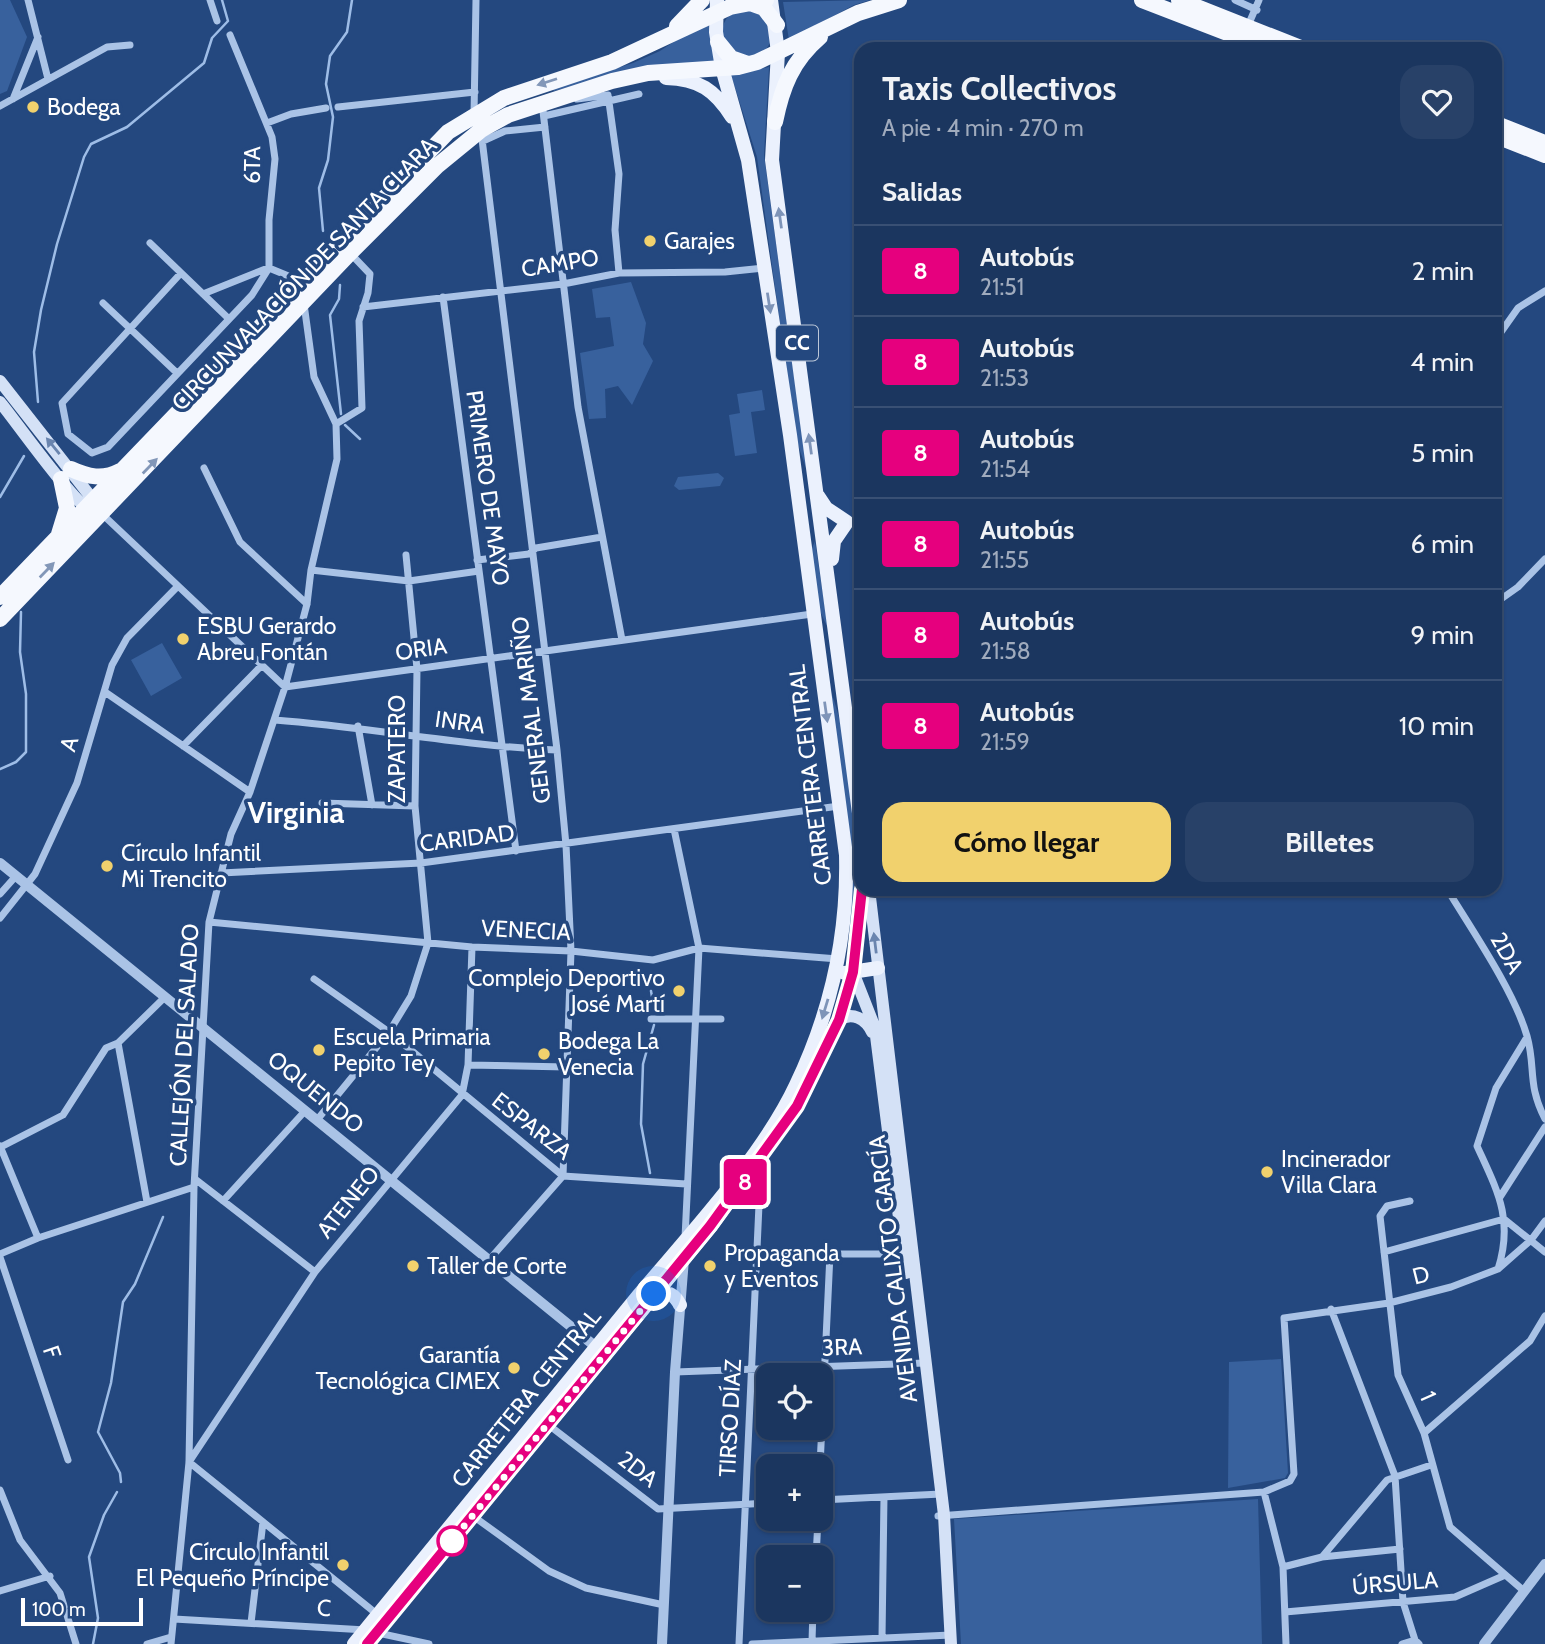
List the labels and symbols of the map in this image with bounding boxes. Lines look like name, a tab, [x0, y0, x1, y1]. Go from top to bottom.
one-way arrow	[536, 78, 557, 88]
place label: Bodega	[47, 93, 120, 121]
marker: Bodega	[25, 99, 41, 115]
street label: CIRCUNVALACIÓN DE SANTA CLARA	[166, 131, 442, 417]
street label: 6TA	[238, 146, 266, 184]
one-way arrow	[775, 207, 786, 229]
place label: Garajes	[664, 227, 735, 255]
marker: Garajes	[642, 233, 658, 249]
street label: CAMPO	[519, 243, 601, 283]
one-way arrow	[764, 292, 775, 314]
road number: CC	[776, 326, 818, 360]
street label: PRIMERO DE MAYO	[460, 389, 516, 587]
one-way arrow	[804, 433, 815, 455]
one-way arrow	[45, 437, 60, 455]
one-way arrow	[142, 458, 158, 475]
one-way arrow	[39, 562, 55, 579]
place label: ESBU Gerardo Abreu Fontán	[197, 612, 336, 666]
street label: GENERAL MARIÑO	[506, 615, 556, 805]
marker: ESBU Gerardo Abreu Fontán	[175, 631, 191, 647]
street label: ORIA	[393, 632, 449, 666]
street label: CARRETERA CENTRAL	[783, 663, 837, 887]
street label: ZAPATERO	[383, 695, 411, 803]
one-way arrow	[821, 701, 832, 723]
street label: INRA	[433, 705, 487, 739]
street label: A	[54, 733, 84, 755]
district label: Virginia	[247, 794, 345, 831]
street label: CARIDAD	[418, 818, 516, 858]
place label: Círculo Infantil Mi Trencito	[121, 839, 262, 893]
marker: Círculo Infantil Mi Trencito	[99, 858, 115, 874]
street label: VENECIA	[481, 914, 571, 946]
street label: CALLEJÓN DEL SALADO	[164, 923, 204, 1167]
street label: 2DA	[1484, 928, 1530, 978]
one-way arrow	[869, 932, 880, 954]
place label: Complejo Deportivo José Martí	[468, 964, 665, 1018]
marker: Complejo Deportivo José Martí	[671, 983, 687, 999]
one-way arrow	[820, 998, 830, 1019]
place label: Escuela Primaria Pepito Tey	[333, 1023, 491, 1077]
place label: Bodega La Venecia	[558, 1027, 659, 1081]
marker: Escuela Primaria Pepito Tey	[311, 1042, 327, 1058]
street label: OQUENDO	[262, 1045, 370, 1139]
marker: Bodega La Venecia	[536, 1046, 552, 1062]
street label: ESPARZA	[487, 1086, 577, 1166]
street label: AVENIDA CALIXTO GARCÍA	[862, 1134, 923, 1404]
place label: Incinerador Villa Clara	[1281, 1145, 1391, 1199]
line badge: 8	[722, 1159, 768, 1205]
street label: ATENEO	[311, 1160, 385, 1244]
marker: Incinerador Villa Clara	[1259, 1164, 1275, 1180]
place label: Propaganda y Eventos	[724, 1239, 840, 1293]
place label: Taller de Corte	[427, 1252, 567, 1280]
marker: Taller de Corte	[405, 1258, 421, 1274]
marker: Propaganda y Eventos	[702, 1258, 718, 1274]
street label: D	[1409, 1259, 1433, 1291]
your location	[636, 1276, 671, 1311]
street label: CARRETERA CENTRAL	[445, 1303, 607, 1493]
street label: 3RA	[821, 1332, 863, 1362]
place label: Garantía Tecnológica CIMEX	[316, 1341, 500, 1395]
street label: F	[37, 1342, 67, 1362]
street label: TIRSO DÍAZ	[712, 1358, 747, 1478]
marker: Garantía Tecnológica CIMEX	[506, 1360, 522, 1376]
street label: 1	[1414, 1387, 1442, 1405]
street label: 2DA	[613, 1445, 663, 1493]
unlabelled marker	[437, 1526, 467, 1556]
place label: Círculo Infantil El Pequeño Príncipe	[136, 1538, 330, 1592]
marker: Círculo Infantil El Pequeño Príncipe	[335, 1557, 351, 1573]
street label: ÚRSULA	[1351, 1564, 1439, 1601]
street label: C	[316, 1594, 332, 1622]
scale bar	[21, 1595, 144, 1627]

